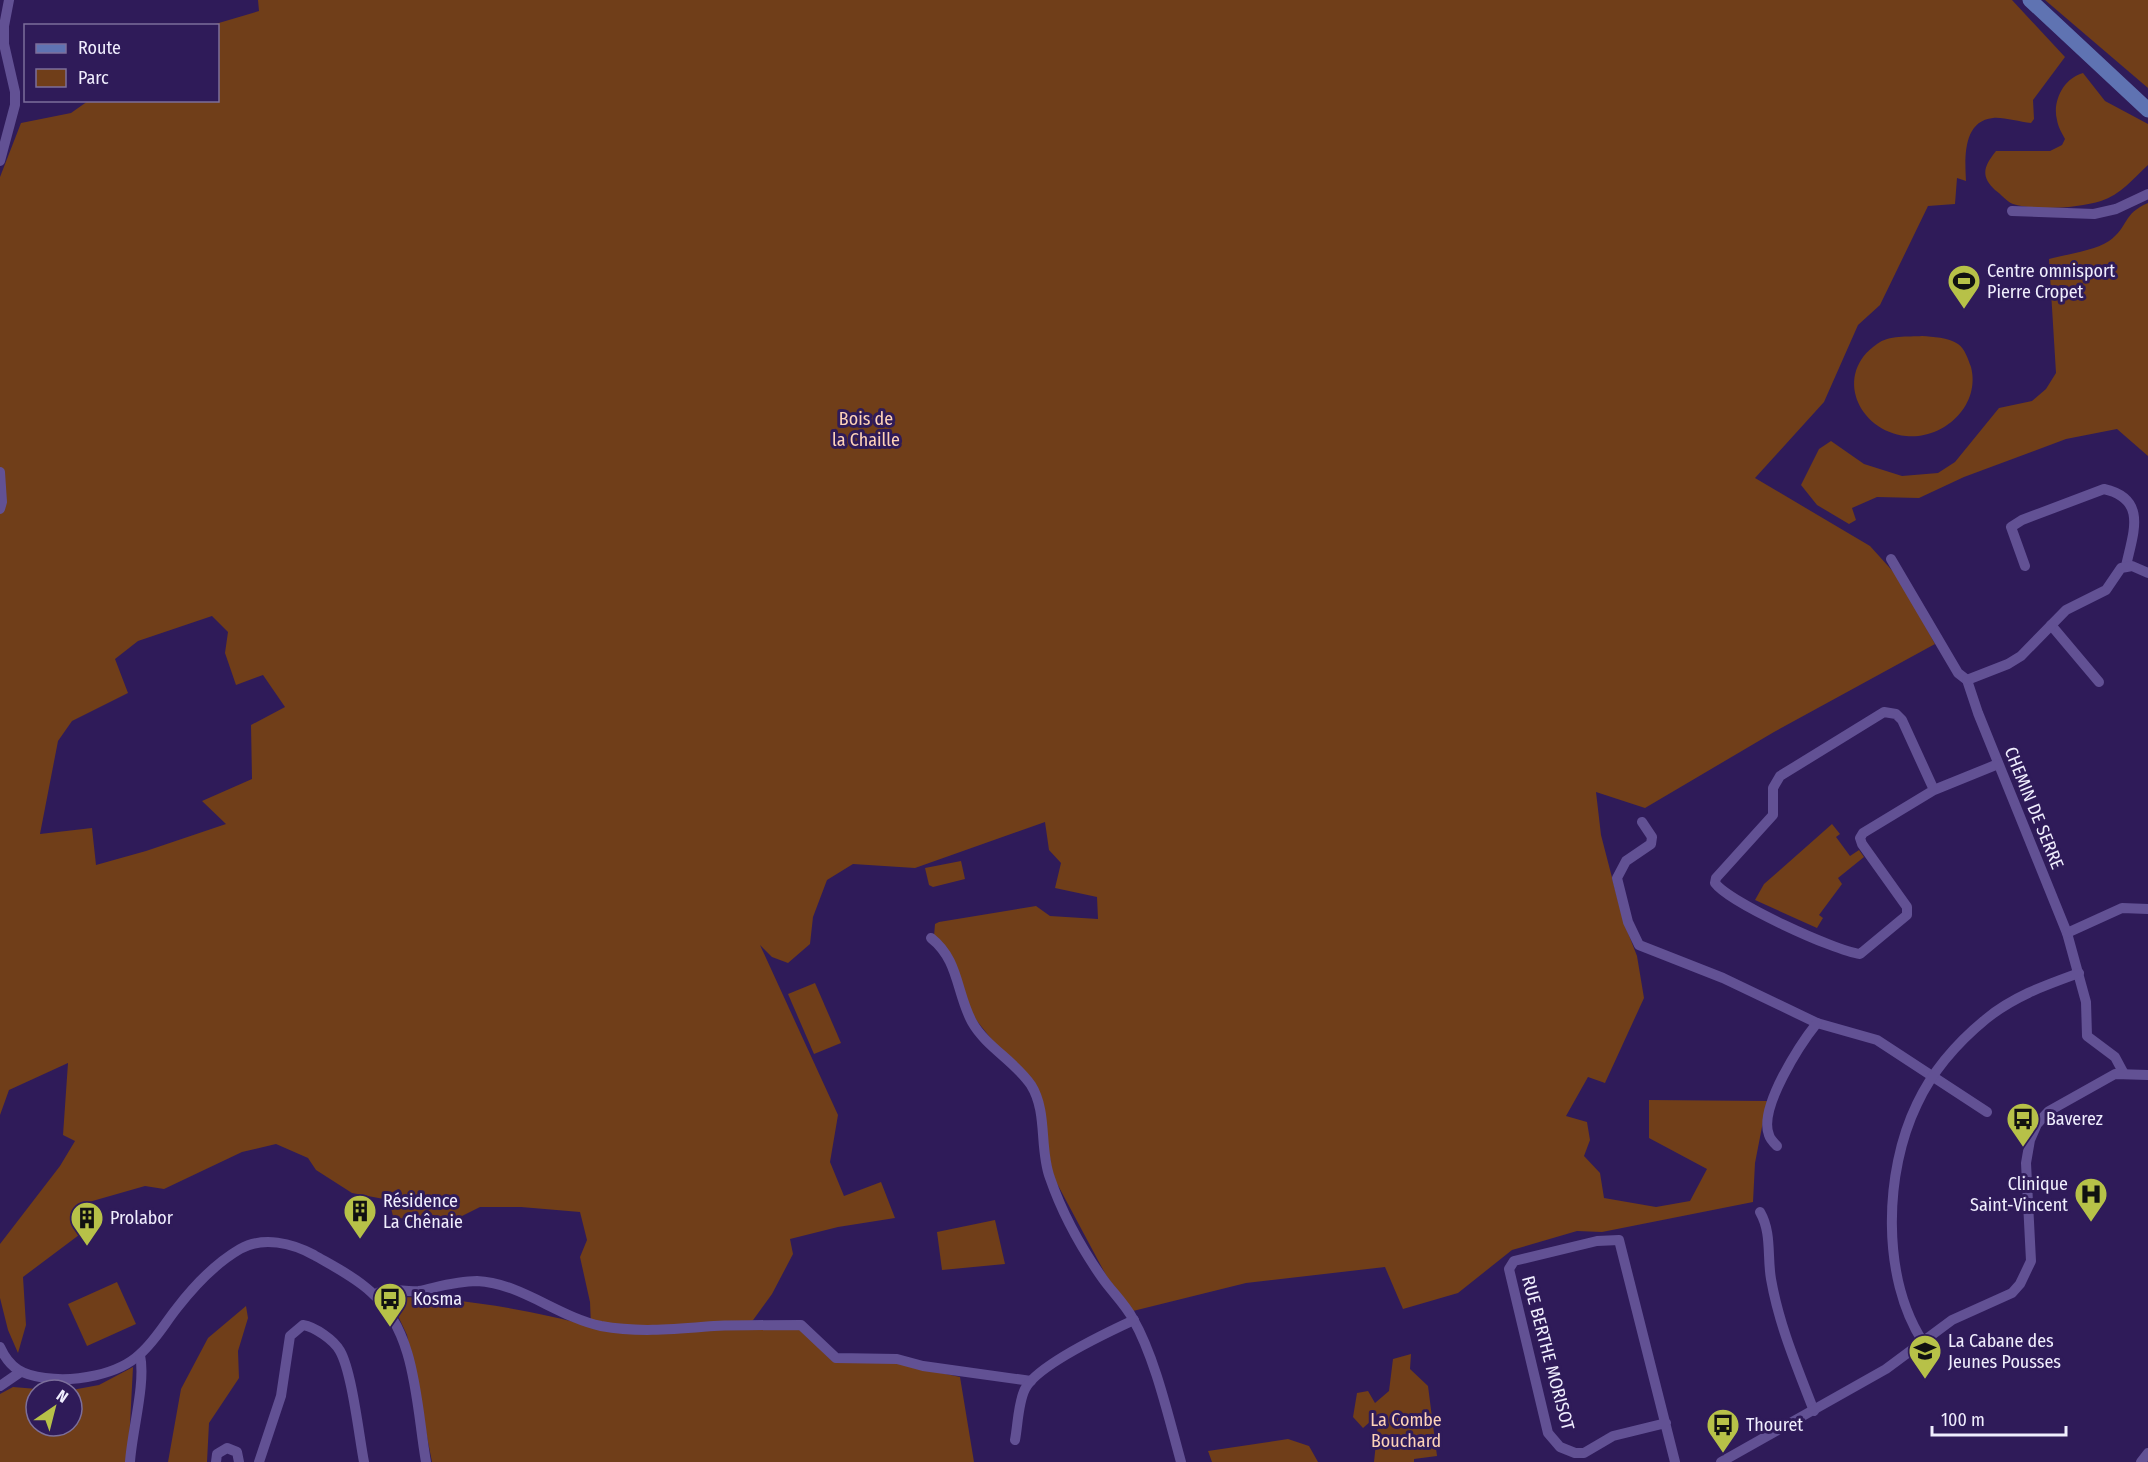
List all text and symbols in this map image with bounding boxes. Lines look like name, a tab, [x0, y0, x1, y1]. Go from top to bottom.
legend	[24, 24, 219, 102]
text: Route	[78, 37, 121, 59]
text: Parc	[78, 67, 109, 89]
place label: Centre omnisport Pierre Cropet	[1987, 260, 2115, 303]
sports icon: Centre omnisport Pierre Cropet	[1946, 263, 1982, 310]
park label: Bois de la Chaille	[832, 408, 900, 451]
street label: CHEMIN DE SERRE	[2000, 744, 2068, 872]
bus stop icon: Baverez	[2005, 1101, 2041, 1148]
place label: Baverez	[2046, 1108, 2103, 1130]
place label: Clinique Saint-Vincent	[1970, 1173, 2068, 1216]
hospital icon: Clinique Saint-Vincent	[2073, 1176, 2109, 1223]
place label: Résidence La Chênaie	[383, 1190, 463, 1233]
building icon: Résidence La Chênaie	[342, 1193, 378, 1240]
building icon: Prolabor	[69, 1200, 105, 1247]
place label: Prolabor	[110, 1207, 174, 1229]
street label: RUE BERTHE MORISOT	[1517, 1273, 1579, 1433]
bus stop icon: Kosma	[372, 1281, 408, 1328]
place label: Kosma	[413, 1288, 462, 1310]
place label: La Cabane des Jeunes Pousses	[1948, 1330, 2061, 1373]
school or university icon: La Cabane des Jeunes Pousses	[1907, 1333, 1943, 1380]
north arrow	[24, 1378, 84, 1438]
text: N	[53, 1386, 72, 1407]
scale bar	[1932, 1399, 2066, 1437]
bus stop icon: Thouret	[1705, 1407, 1741, 1454]
park label: La Combe Bouchard	[1370, 1409, 1442, 1452]
text: 100 m	[1941, 1409, 1985, 1431]
place label: Thouret	[1746, 1414, 1803, 1436]

